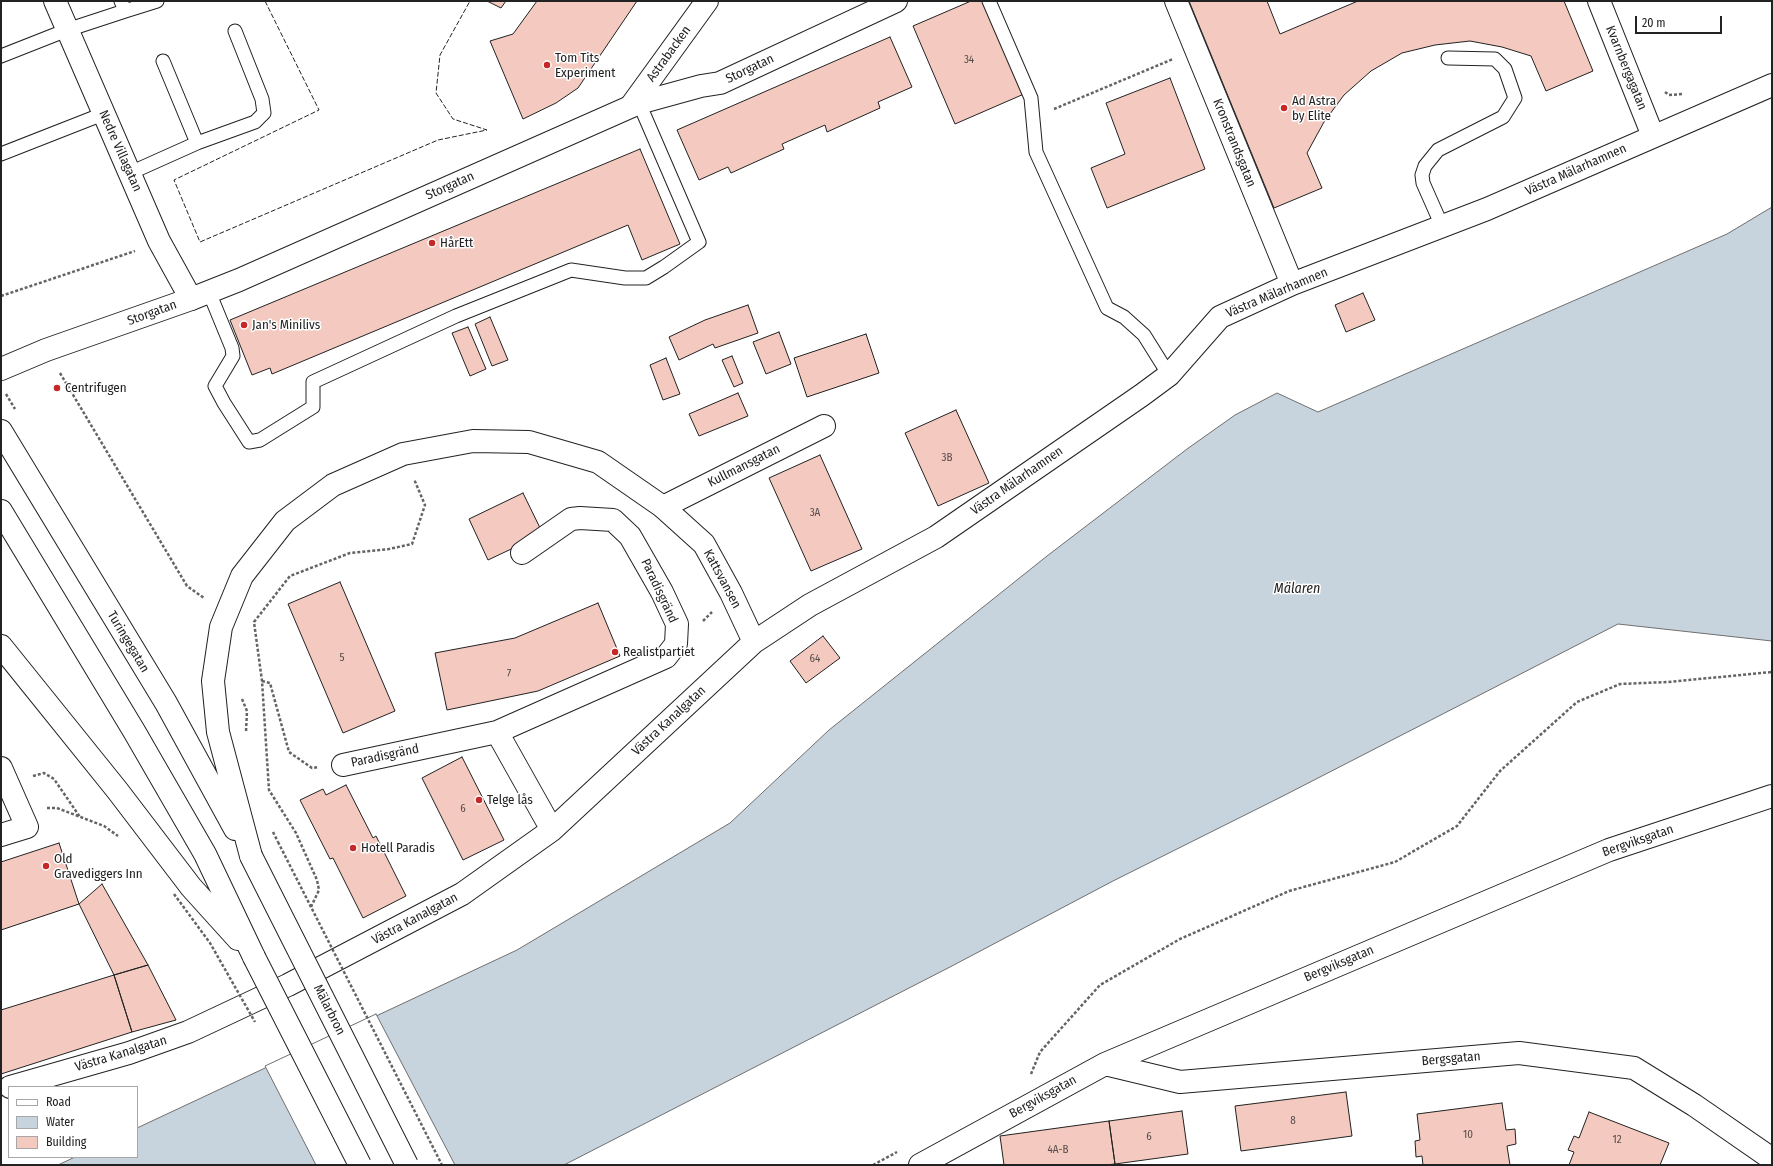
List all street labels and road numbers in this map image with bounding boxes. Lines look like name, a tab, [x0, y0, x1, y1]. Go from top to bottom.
street label: Astrabacken	[644, 23, 694, 85]
street label: Kvarnbergagatan	[1602, 24, 1650, 112]
street label: Storgatan	[723, 51, 777, 87]
street label: Kronstrandsgatan	[1209, 96, 1259, 190]
street label: Nedre Villagatan	[95, 108, 145, 194]
street label: Västra Mälarhamnen	[1523, 141, 1629, 199]
street label: Storgatan	[423, 168, 477, 204]
street label: Västra Mälarhamnen	[1224, 265, 1330, 321]
street label: Storgatan	[125, 297, 179, 329]
street label: Kullmansgatan	[705, 441, 783, 491]
street label: Västra Mälarhamnen	[968, 443, 1066, 519]
street label: Kattsvansen	[700, 547, 744, 611]
street label: Paradisgränd	[637, 556, 681, 626]
street label: Turingegatan	[104, 608, 152, 676]
street label: Västra Kanalgatan	[629, 683, 709, 759]
street label: Paradisgränd	[350, 741, 420, 771]
street label: Bergviksgatan	[1600, 822, 1676, 860]
street label: Västra Kanalgatan	[369, 890, 461, 948]
street label: Bergviksgatan	[1302, 942, 1376, 986]
street label: Mälarbron	[310, 982, 348, 1038]
street label: Västra Kanalgatan	[73, 1033, 169, 1075]
street label: Bergsgatan	[1421, 1049, 1481, 1069]
street label: Bergviksgatan	[1007, 1072, 1079, 1122]

